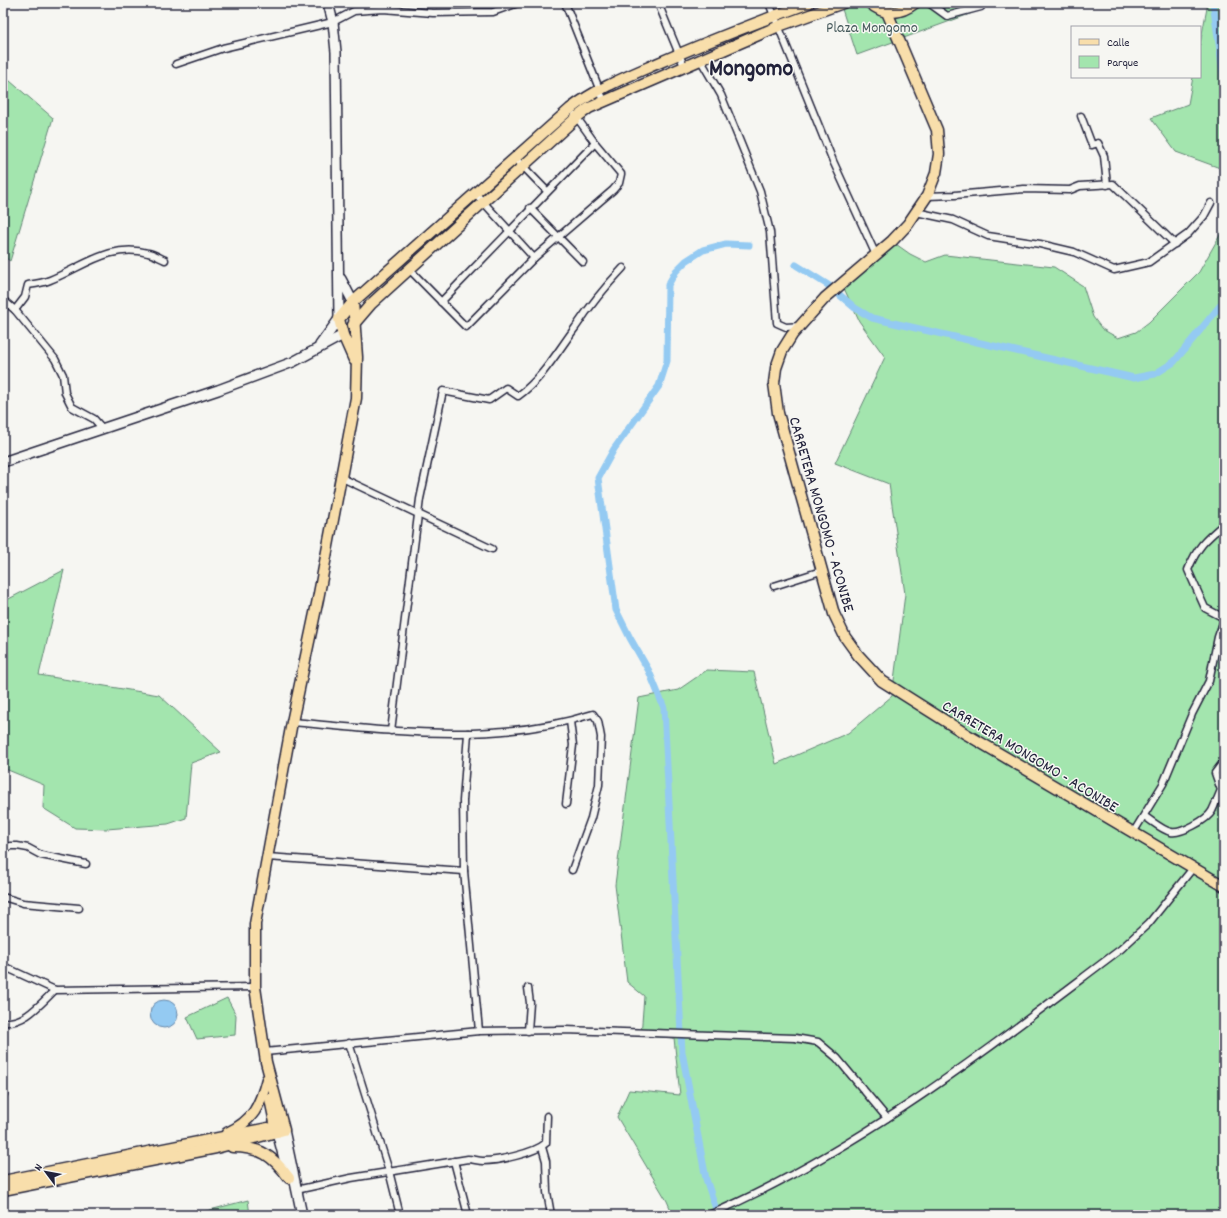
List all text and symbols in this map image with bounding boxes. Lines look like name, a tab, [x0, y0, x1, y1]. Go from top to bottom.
park label: Plaza Mongomo	[826, 17, 918, 40]
legend	[1071, 26, 1201, 78]
text: Calle	[1107, 35, 1130, 52]
district label: Mongomo	[709, 53, 793, 87]
text: Parque	[1107, 55, 1138, 72]
street label: CARRETERA MONGOMO - ACONIBE	[782, 414, 860, 616]
street label: CARRETERA MONGOMO - ACONIBE	[937, 695, 1123, 819]
north arrow	[26, 1152, 66, 1192]
text: N	[31, 1161, 48, 1174]

